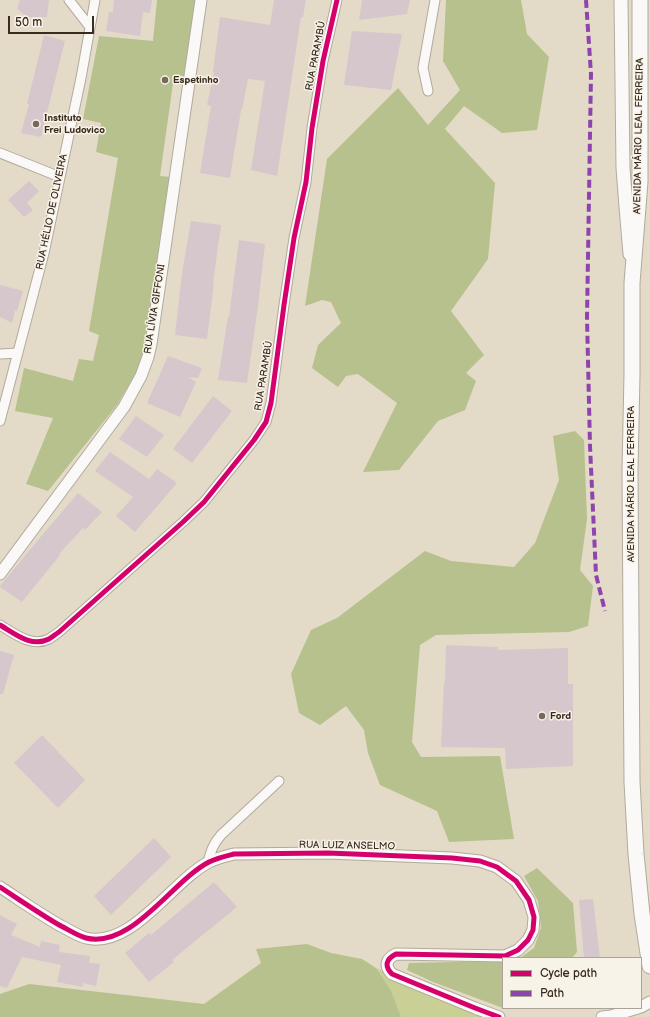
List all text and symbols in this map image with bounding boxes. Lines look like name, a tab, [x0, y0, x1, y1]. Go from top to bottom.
scale bar	[10, 8, 96, 34]
text: 50 m	[15, 15, 42, 30]
street label: RUA PARAMBÚ	[303, 20, 329, 92]
street label: AVENIDA MÁRIO LEAL FERREIRA	[632, 58, 646, 214]
place label: Espetinho	[173, 74, 218, 86]
marker: Espetinho	[160, 75, 170, 85]
place label: Instituto Frei Ludovico	[44, 112, 105, 136]
marker: Instituto Frei Ludovico	[31, 119, 41, 129]
street label: RUA HÉLIO DE OLIVEIRA	[34, 153, 70, 271]
street label: RUA LÍVIA GIFFONI	[142, 263, 168, 355]
street label: RUA PARAMBÚ	[253, 340, 275, 412]
street label: AVENIDA MÁRIO LEAL FERREIRA	[625, 406, 637, 562]
place label: Ford	[550, 710, 571, 722]
marker: Ford	[537, 711, 547, 721]
street label: RUA LUIZ ANSELMO	[299, 839, 395, 853]
legend	[502, 957, 642, 1009]
text: Cycle path	[540, 966, 597, 981]
text: Path	[540, 986, 564, 1001]

